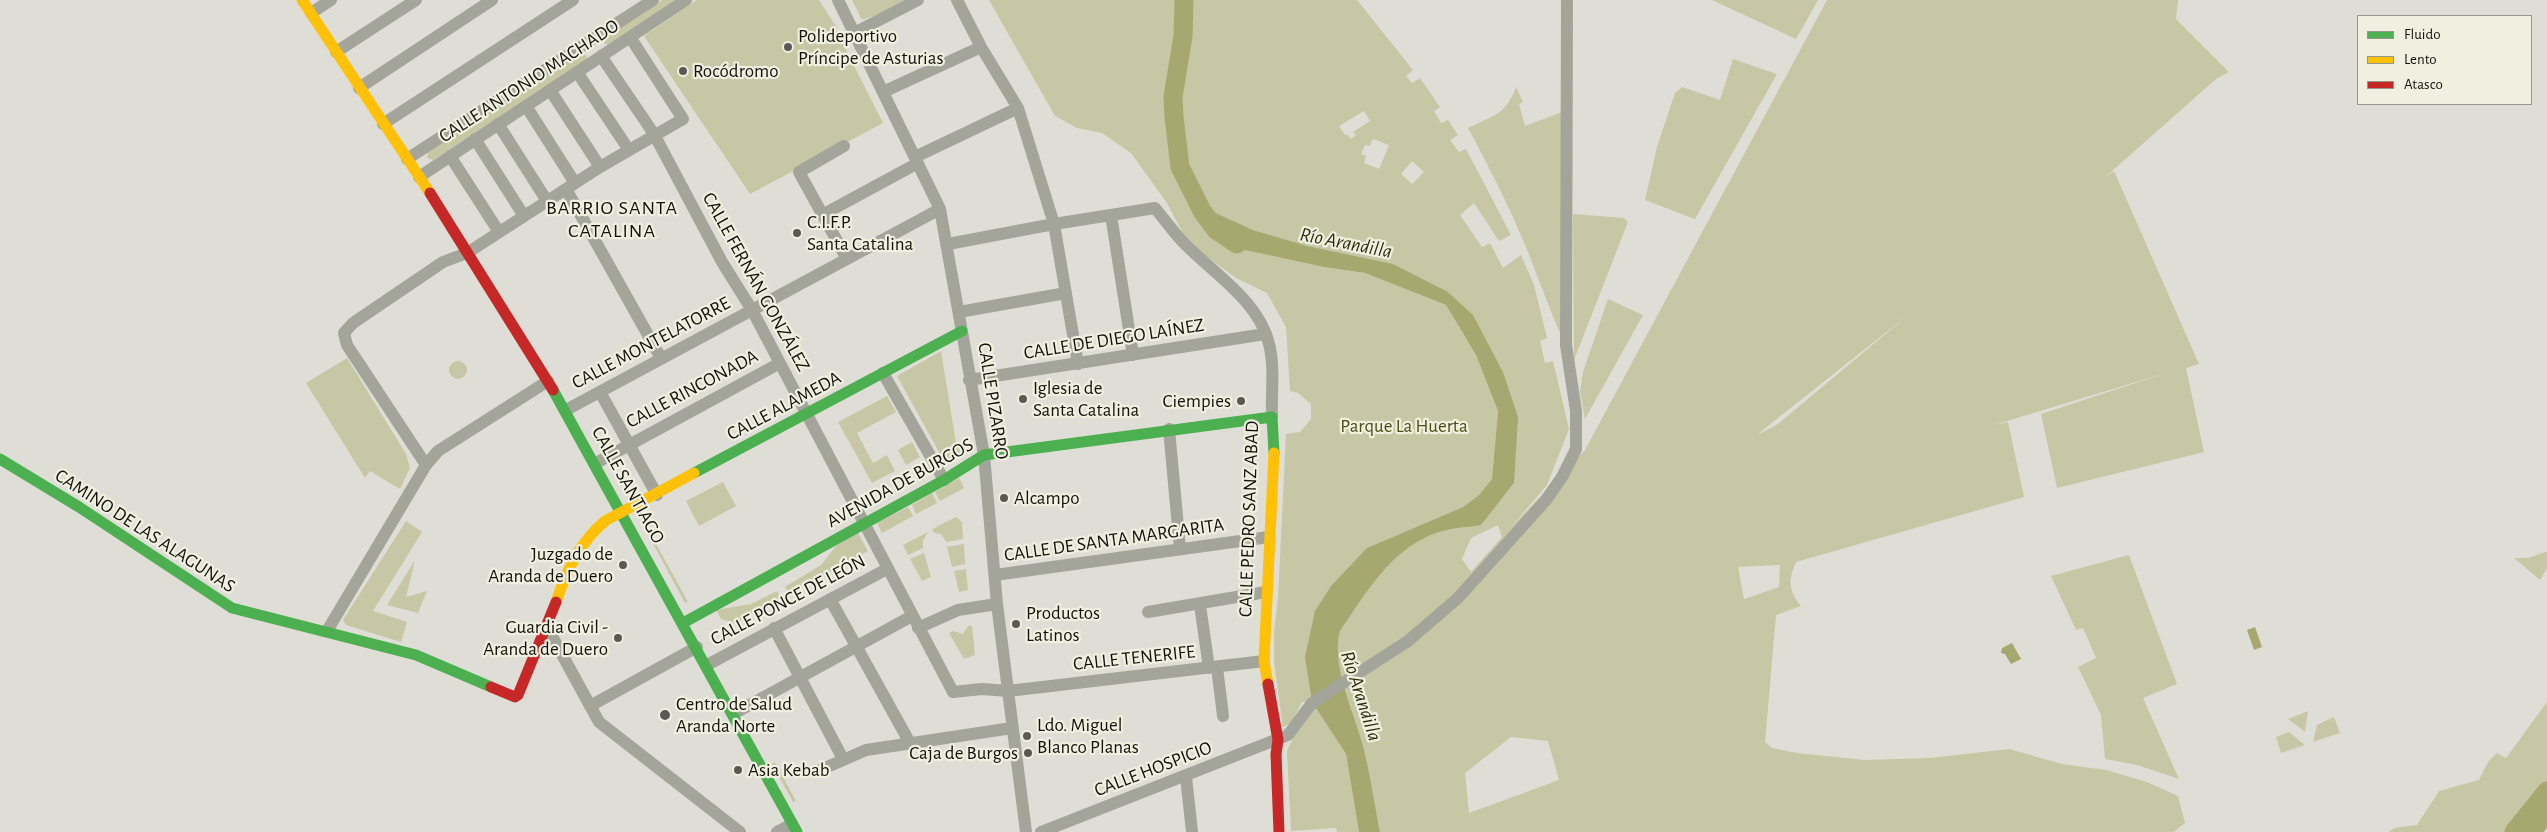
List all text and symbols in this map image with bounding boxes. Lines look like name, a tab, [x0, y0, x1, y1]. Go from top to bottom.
street label: CALLE ANTONIO MACHADO	[435, 14, 623, 148]
legend	[2357, 15, 2532, 105]
place label: Polideportivo Príncipe de Asturias	[798, 25, 943, 69]
text: Fluido	[2404, 27, 2441, 42]
marker: Polideportivo Príncipe de Asturias	[782, 41, 794, 53]
text: Lento	[2404, 52, 2437, 67]
place label: Rocódromo	[693, 60, 778, 82]
marker: Rocódromo	[677, 65, 689, 77]
text: Atasco	[2404, 77, 2443, 92]
street label: CALLE FERNÁN GONZÁLEZ	[697, 188, 815, 376]
district label: BARRIO SANTA CATALINA	[544, 196, 680, 243]
place label: C.I.F.P. Santa Catalina	[807, 211, 913, 255]
water label: Río Arandilla	[1298, 222, 1394, 264]
marker: C.I.F.P. Santa Catalina	[791, 227, 803, 239]
street label: CALLE MONTELATORRE	[568, 292, 734, 394]
street label: CALLE DE DIEGO LAÍNEZ	[1022, 313, 1206, 365]
street label: CALLE PIZARRO	[973, 341, 1013, 461]
street label: CALLE RINCONADA	[622, 345, 762, 433]
street label: CALLE ALAMEDA	[723, 366, 845, 446]
place label: Iglesia de Santa Catalina	[1033, 377, 1139, 421]
place label: Ciempies	[1163, 390, 1231, 412]
marker: Iglesia de Santa Catalina	[1017, 393, 1029, 405]
marker: Ciempies	[1235, 395, 1247, 407]
park label: Parque La Huerta	[1340, 415, 1468, 437]
street label: CALLE PEDRO SANZ ABAD	[1234, 420, 1264, 618]
street label: CALLE SANTIAGO	[586, 423, 670, 547]
street label: AVENIDA DE BURGOS	[823, 433, 977, 533]
street label: CAMINO DE LAS ALAGUNAS	[51, 464, 239, 598]
place label: Alcampo	[1014, 487, 1080, 509]
marker: Alcampo	[998, 492, 1010, 504]
street label: CALLE DE SANTA MARGARITA	[1003, 513, 1225, 567]
place label: Juzgado de Aranda de Duero	[488, 543, 613, 587]
street label: CALLE PONCE DE LEÓN	[707, 550, 869, 650]
marker: Juzgado de Aranda de Duero	[617, 559, 629, 571]
place label: Productos Latinos	[1026, 602, 1100, 646]
place label: Guardia Civil - Aranda de Duero	[483, 616, 608, 660]
marker: Productos Latinos	[1010, 618, 1022, 630]
marker: Guardia Civil - Aranda de Duero	[612, 632, 624, 644]
street label: CALLE TENERIFE	[1072, 640, 1196, 676]
water label: Río Arandilla	[1335, 648, 1387, 744]
place label: Centro de Salud Aranda Norte	[676, 693, 792, 737]
marker: Centro de Salud Aranda Norte	[658, 708, 672, 722]
place label: Ldo. Miguel Blanco Planas	[1037, 714, 1139, 758]
marker: Ldo. Miguel Blanco Planas	[1021, 730, 1033, 742]
street label: CALLE HOSPICIO	[1091, 736, 1215, 802]
place label: Caja de Burgos	[909, 742, 1018, 764]
marker: Caja de Burgos	[1022, 747, 1034, 759]
place label: Asia Kebab	[748, 759, 830, 781]
marker: Asia Kebab	[732, 764, 744, 776]

